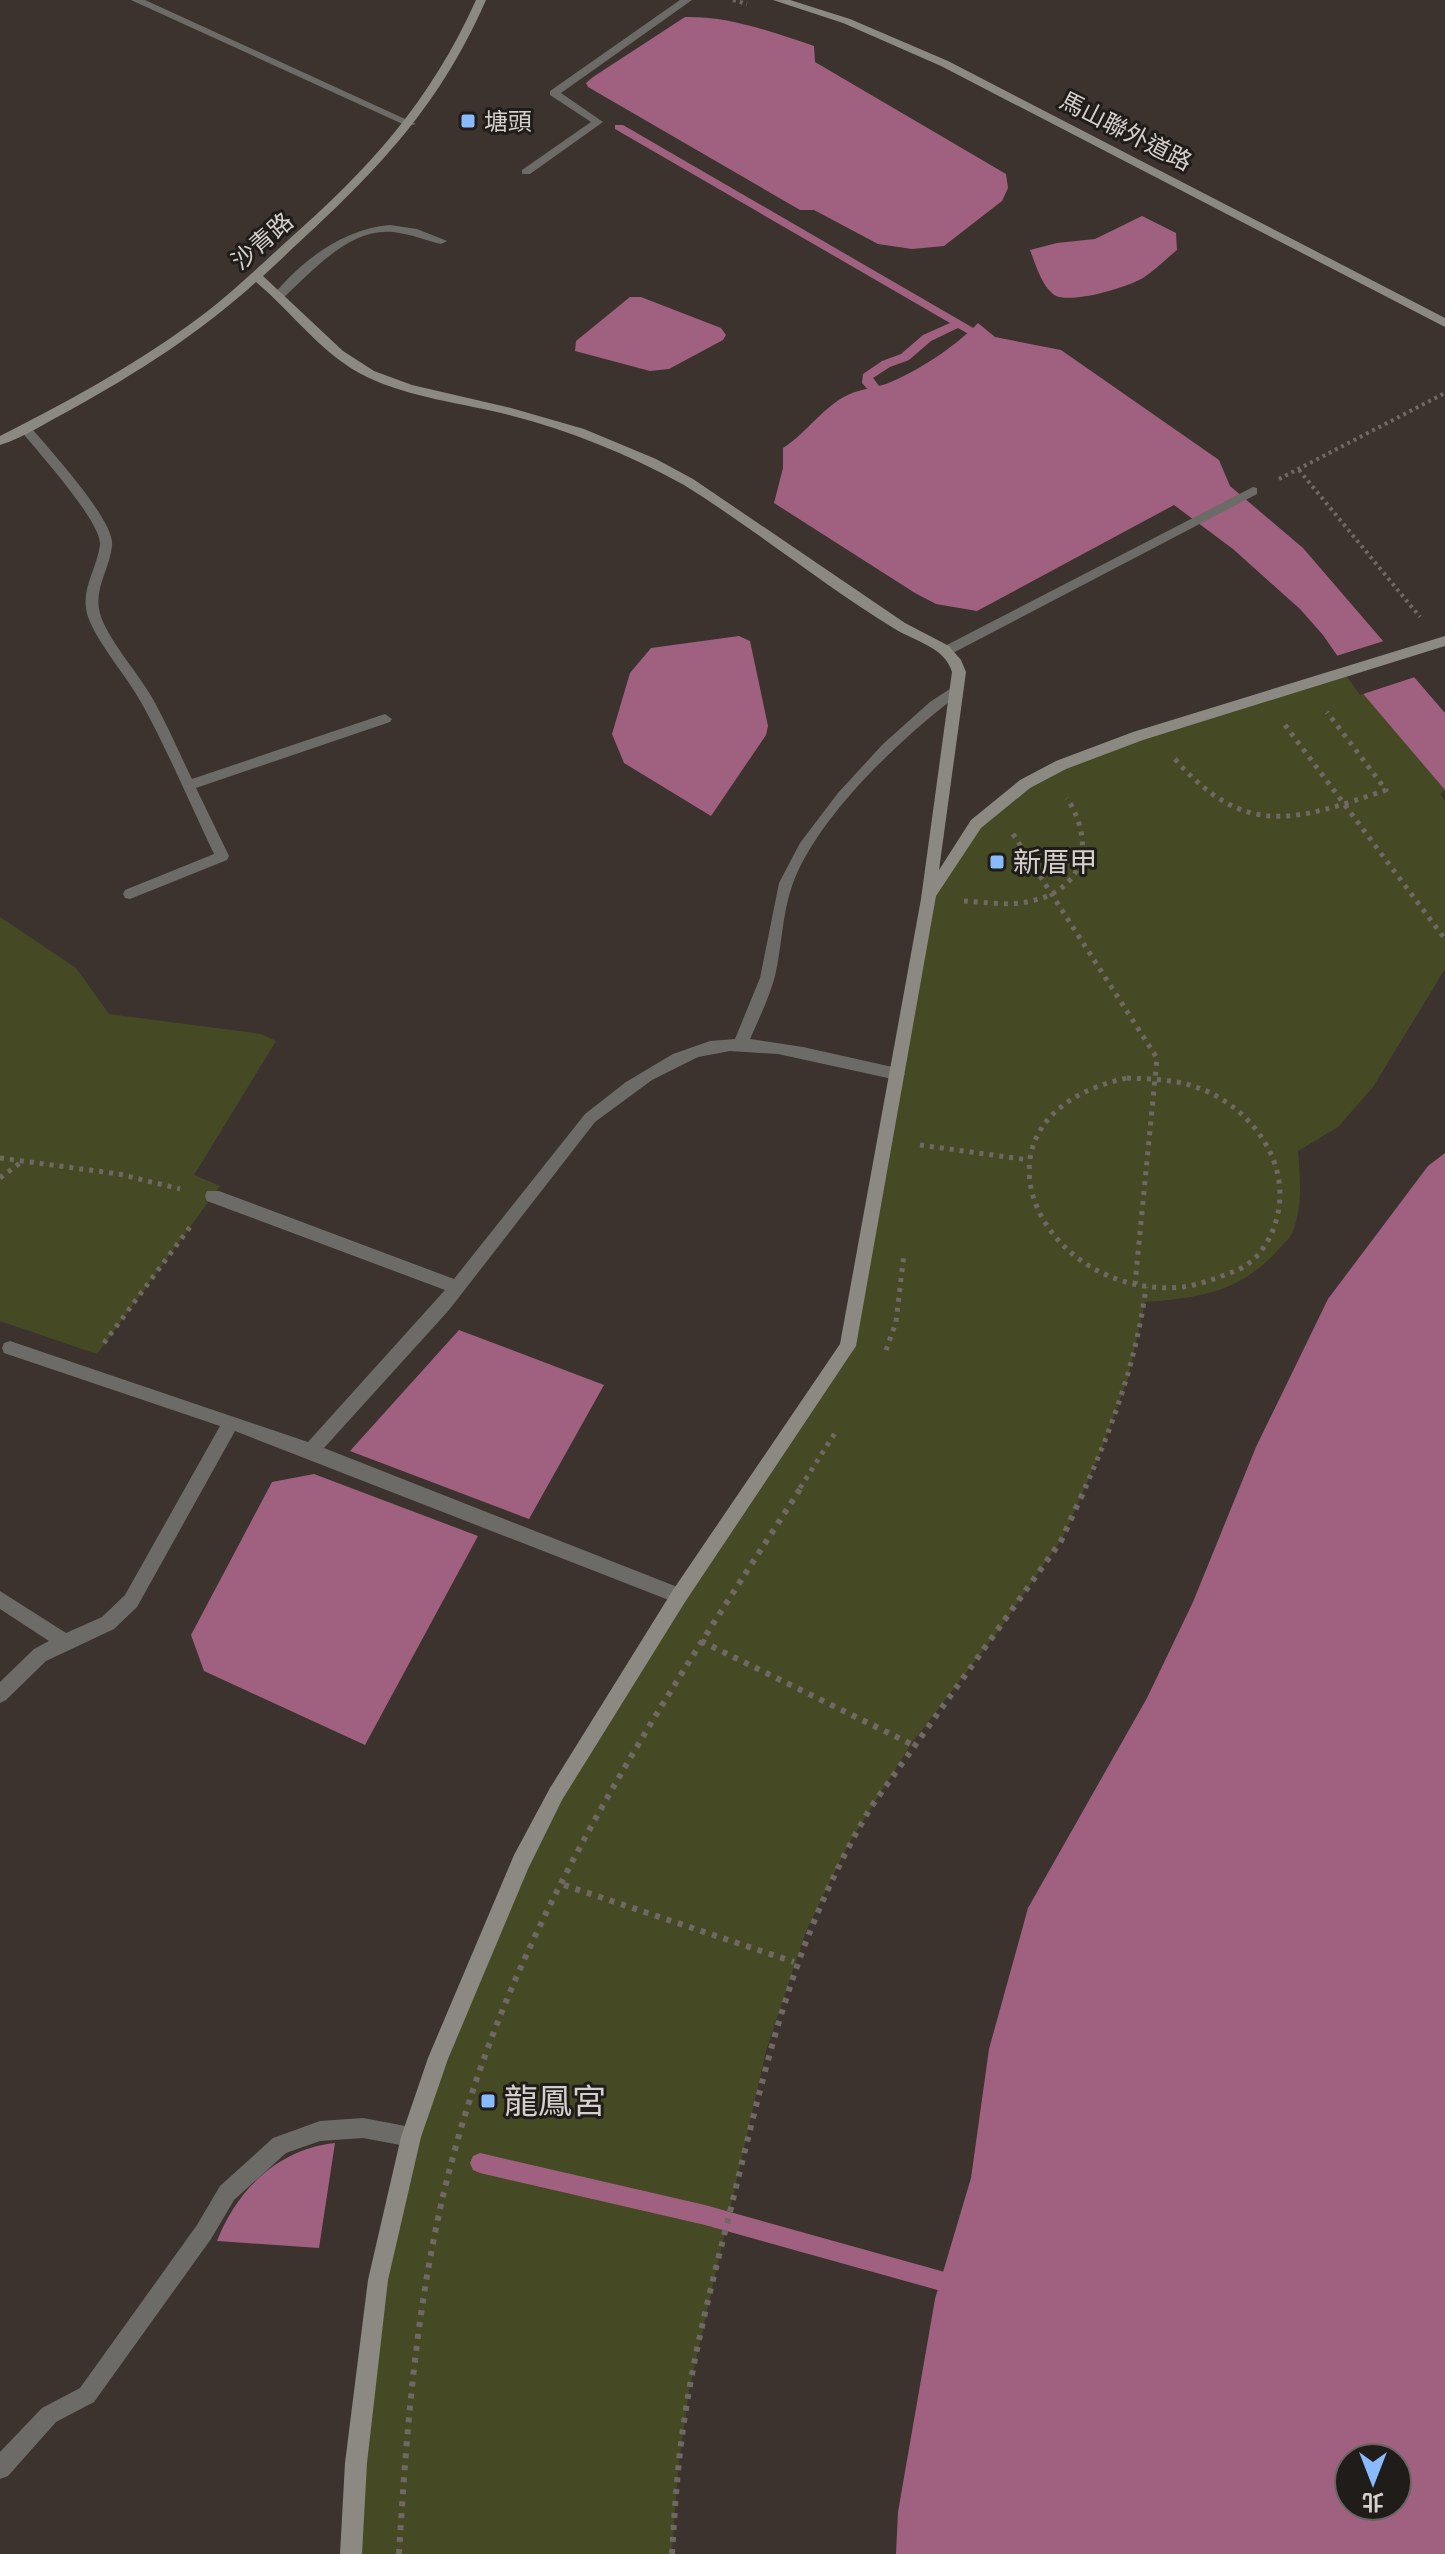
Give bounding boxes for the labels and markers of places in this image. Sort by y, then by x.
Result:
place label: 塘頭 [484,107,532,136]
marker: 塘頭 [459,112,477,130]
place label: 新厝甲 [1013,845,1097,879]
marker: 新厝甲 [988,853,1006,871]
place label: 龍鳳宮 [504,2080,606,2122]
marker: 龍鳳宮 [479,2092,497,2110]

